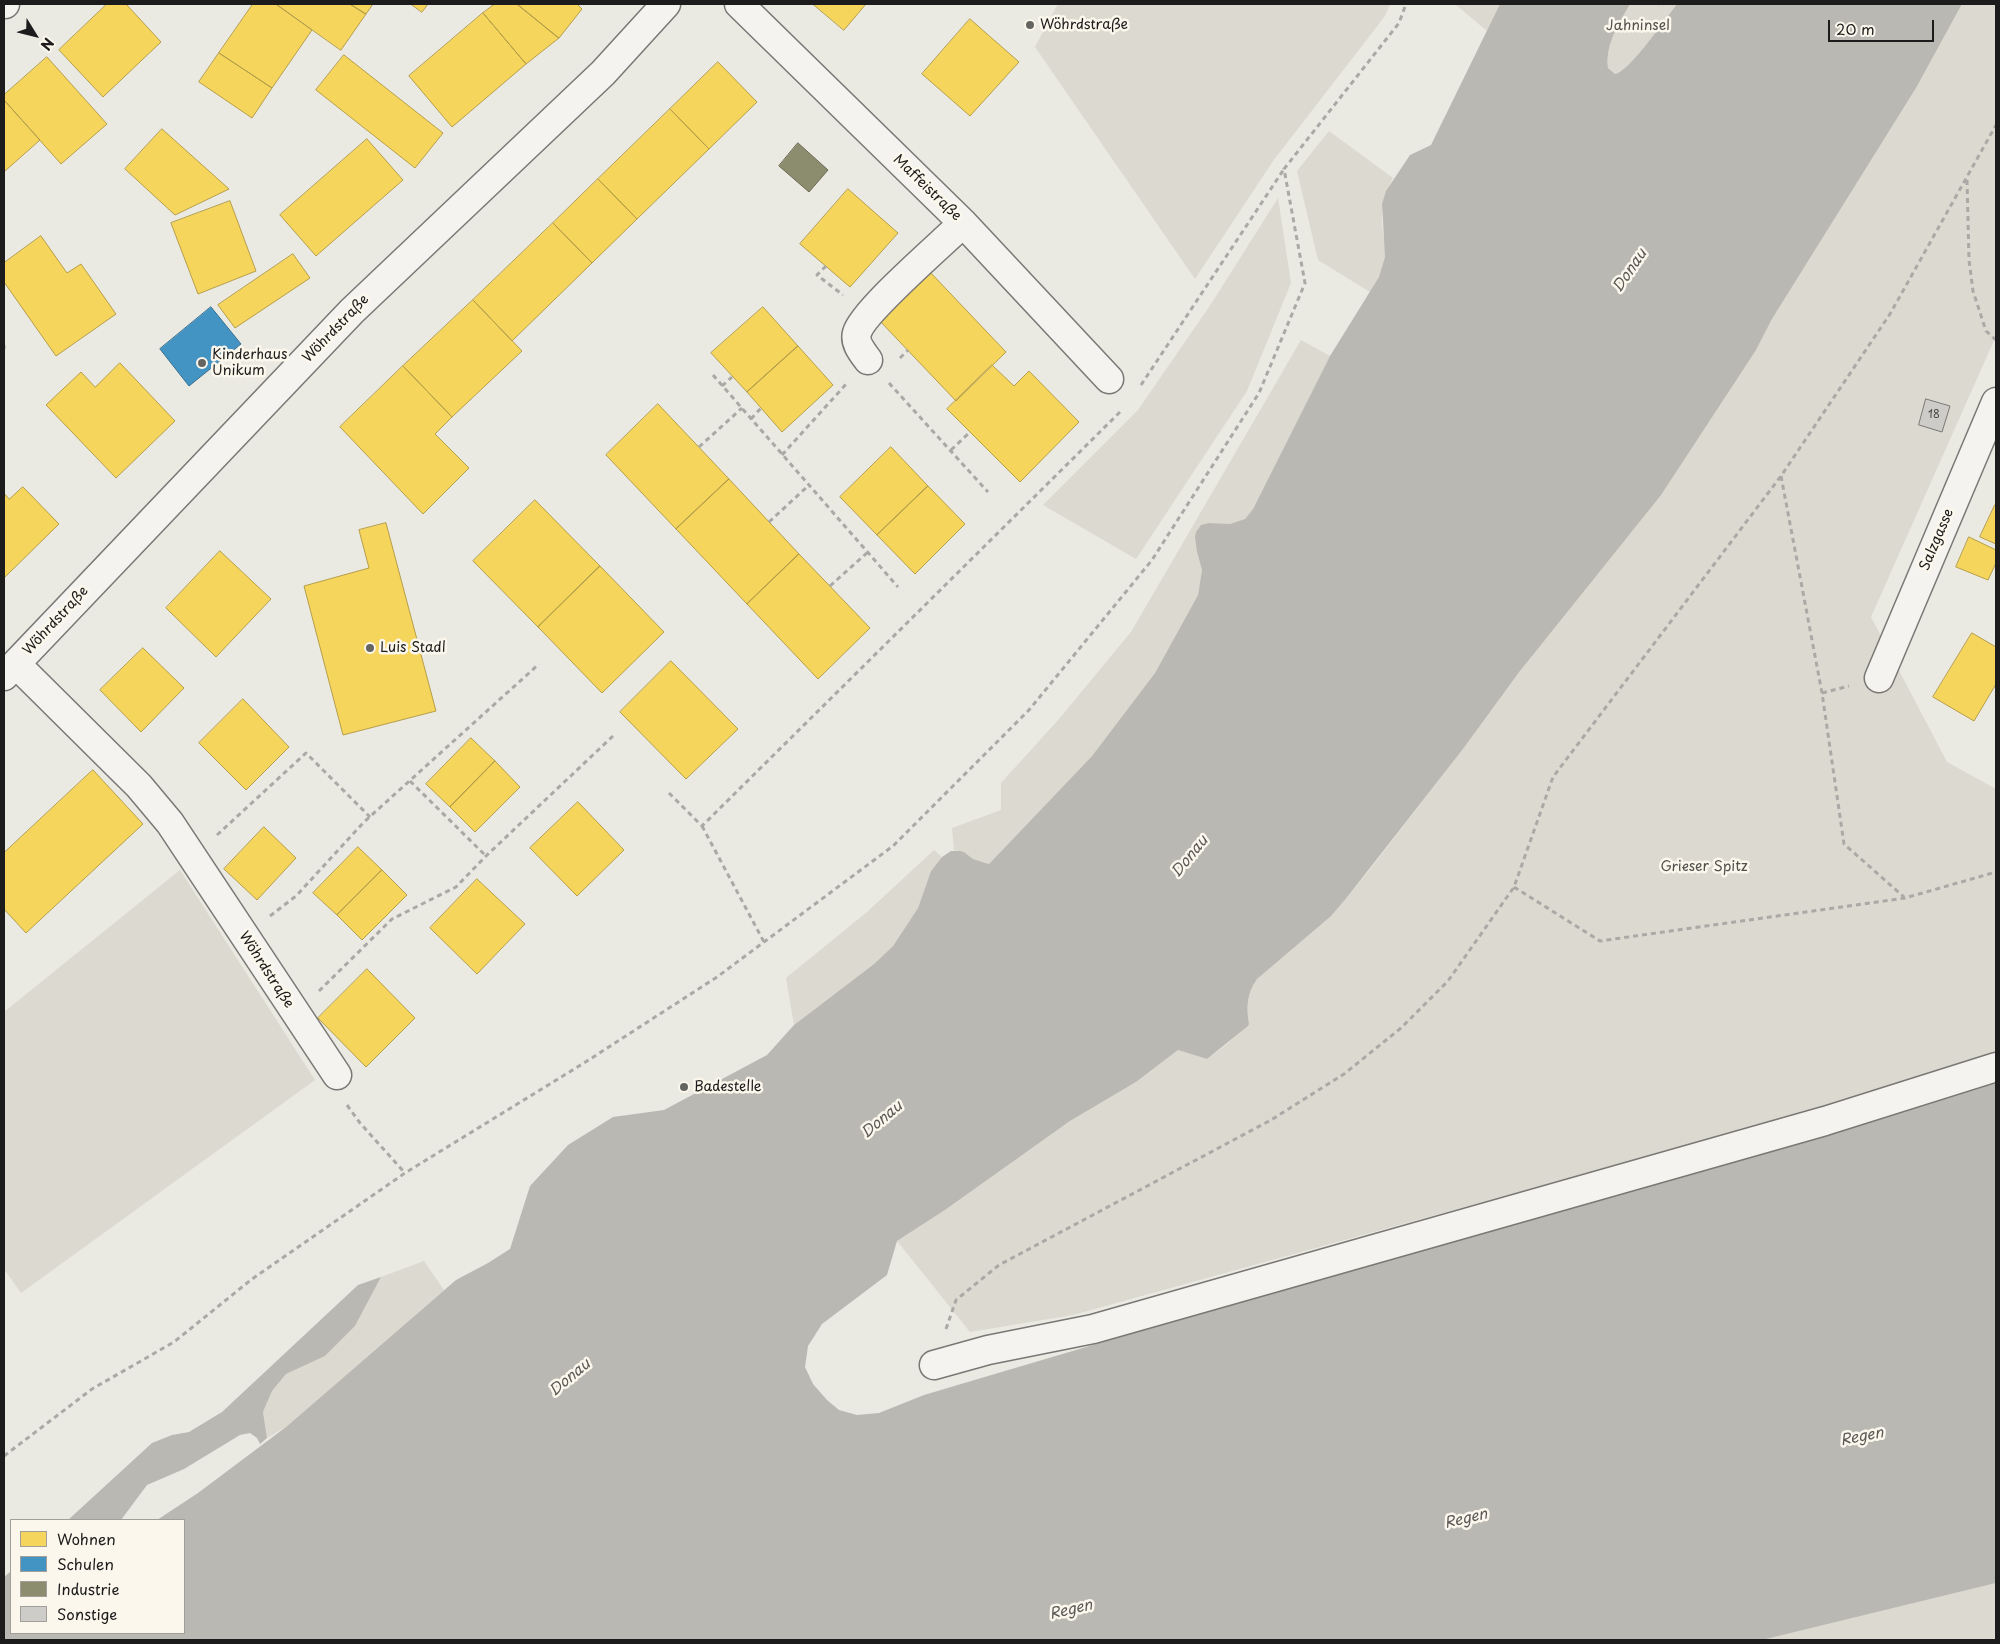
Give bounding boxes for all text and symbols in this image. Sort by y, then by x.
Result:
north arrow [10,10,60,60]
scale bar [1830,10,1936,42]
place label: Wöhrdstraße [1040,17,1128,33]
text: 20 m [1836,17,1875,40]
park label: Jahninsel [1606,18,1670,34]
marker: Wöhrdstraße [1024,19,1036,31]
text: N [36,33,59,55]
street label: Maffeistraße [889,151,965,225]
water label: Donau [1609,246,1651,296]
street label: Wöhrdstraße [299,292,373,366]
place label: Kinderhaus Unikum [212,347,287,380]
marker: Kinderhaus Unikum [196,357,208,369]
house number: 18 [1928,408,1940,422]
street label: Salzgasse [1916,506,1958,574]
street label: Wöhrdstraße [20,583,92,659]
place label: Luis Stadl [380,640,446,656]
marker: Luis Stadl [364,642,376,654]
water label: Donau [1168,833,1212,881]
park label: Grieser Spitz [1660,859,1748,875]
street label: Wöhrdstraße [235,929,297,1011]
place label: Badestelle [694,1079,761,1095]
marker: Badestelle [678,1081,690,1093]
water label: Donau [858,1098,906,1142]
water label: Donau [546,1356,594,1400]
water label: Regen [1839,1424,1885,1450]
water label: Regen [1443,1505,1489,1533]
legend [10,1519,185,1634]
text: Wohnen [57,1527,116,1550]
text: Schulen [57,1552,114,1575]
text: Industrie [57,1577,119,1600]
water label: Regen [1048,1596,1094,1624]
text: Sonstige [57,1602,117,1625]

